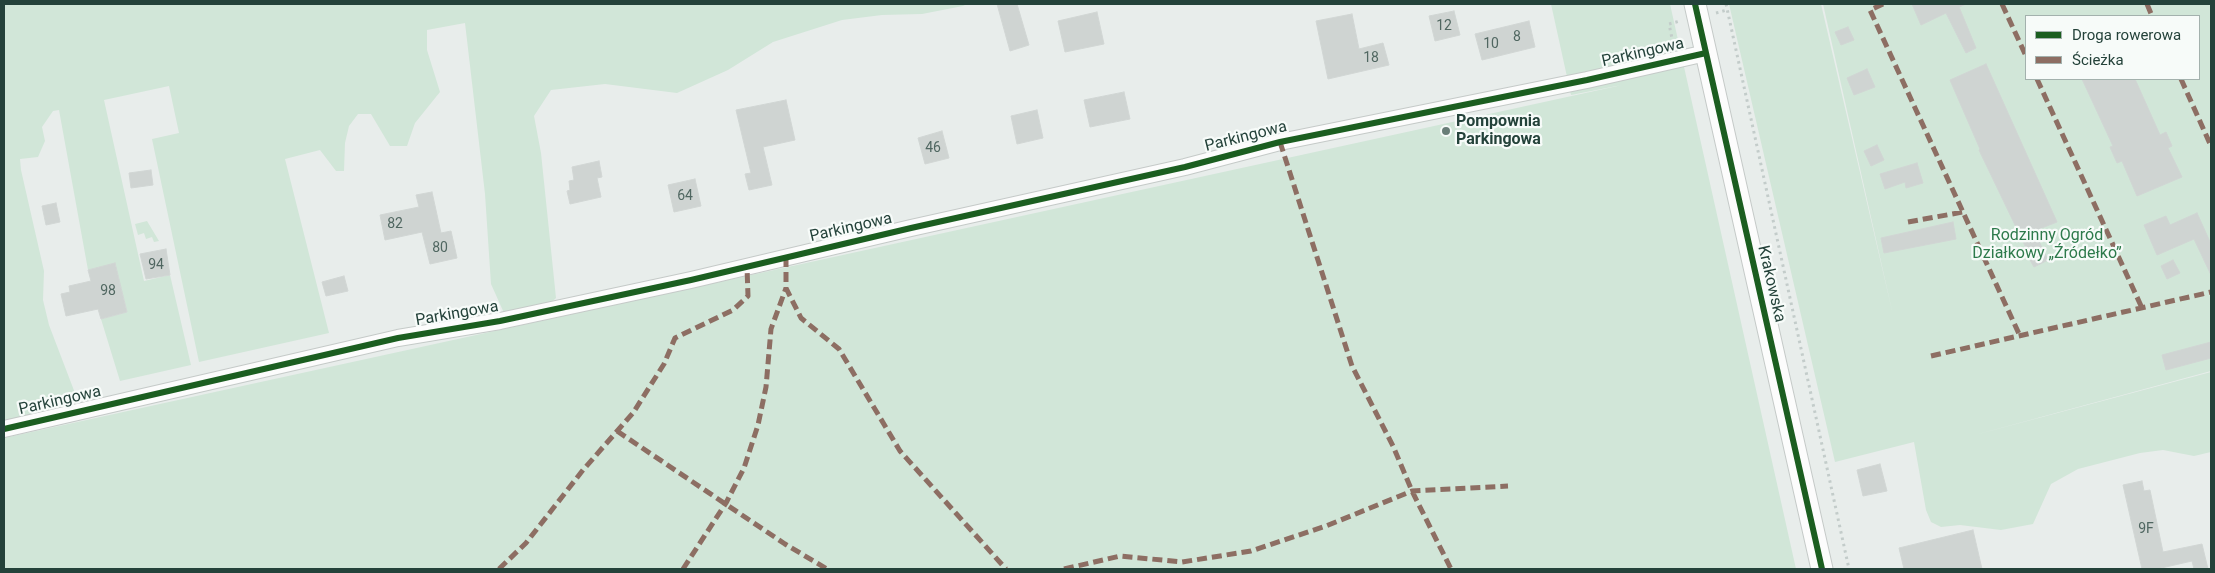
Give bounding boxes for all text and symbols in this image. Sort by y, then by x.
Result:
legend [2025,15,2200,80]
house number: 12 [1436,18,1452,34]
text: Droga rowerowa [2072,26,2181,44]
house number: 8 [1513,29,1521,45]
street label: Parkingowa [1600,34,1686,72]
house number: 10 [1483,36,1499,52]
house number: 18 [1363,50,1379,66]
text: Ścieżka [2072,51,2124,69]
place label: Pompownia Parkingowa [1456,112,1541,150]
street label: Parkingowa [1203,118,1289,156]
marker: Pompownia Parkingowa [1440,125,1452,137]
house number: 46 [925,140,941,156]
house number: 64 [677,188,693,204]
street label: Parkingowa [808,209,894,247]
house number: 82 [387,216,403,232]
park label: Rodzinny Ogród Działkowy „Źródełko” [1972,226,2122,264]
house number: 80 [432,240,448,256]
street label: Krakowska [1753,244,1789,324]
house number: 94 [148,257,164,273]
house number: 98 [100,283,116,299]
street label: Parkingowa [414,297,500,331]
street label: Parkingowa [17,382,103,420]
house number: 9F [2138,521,2154,537]

